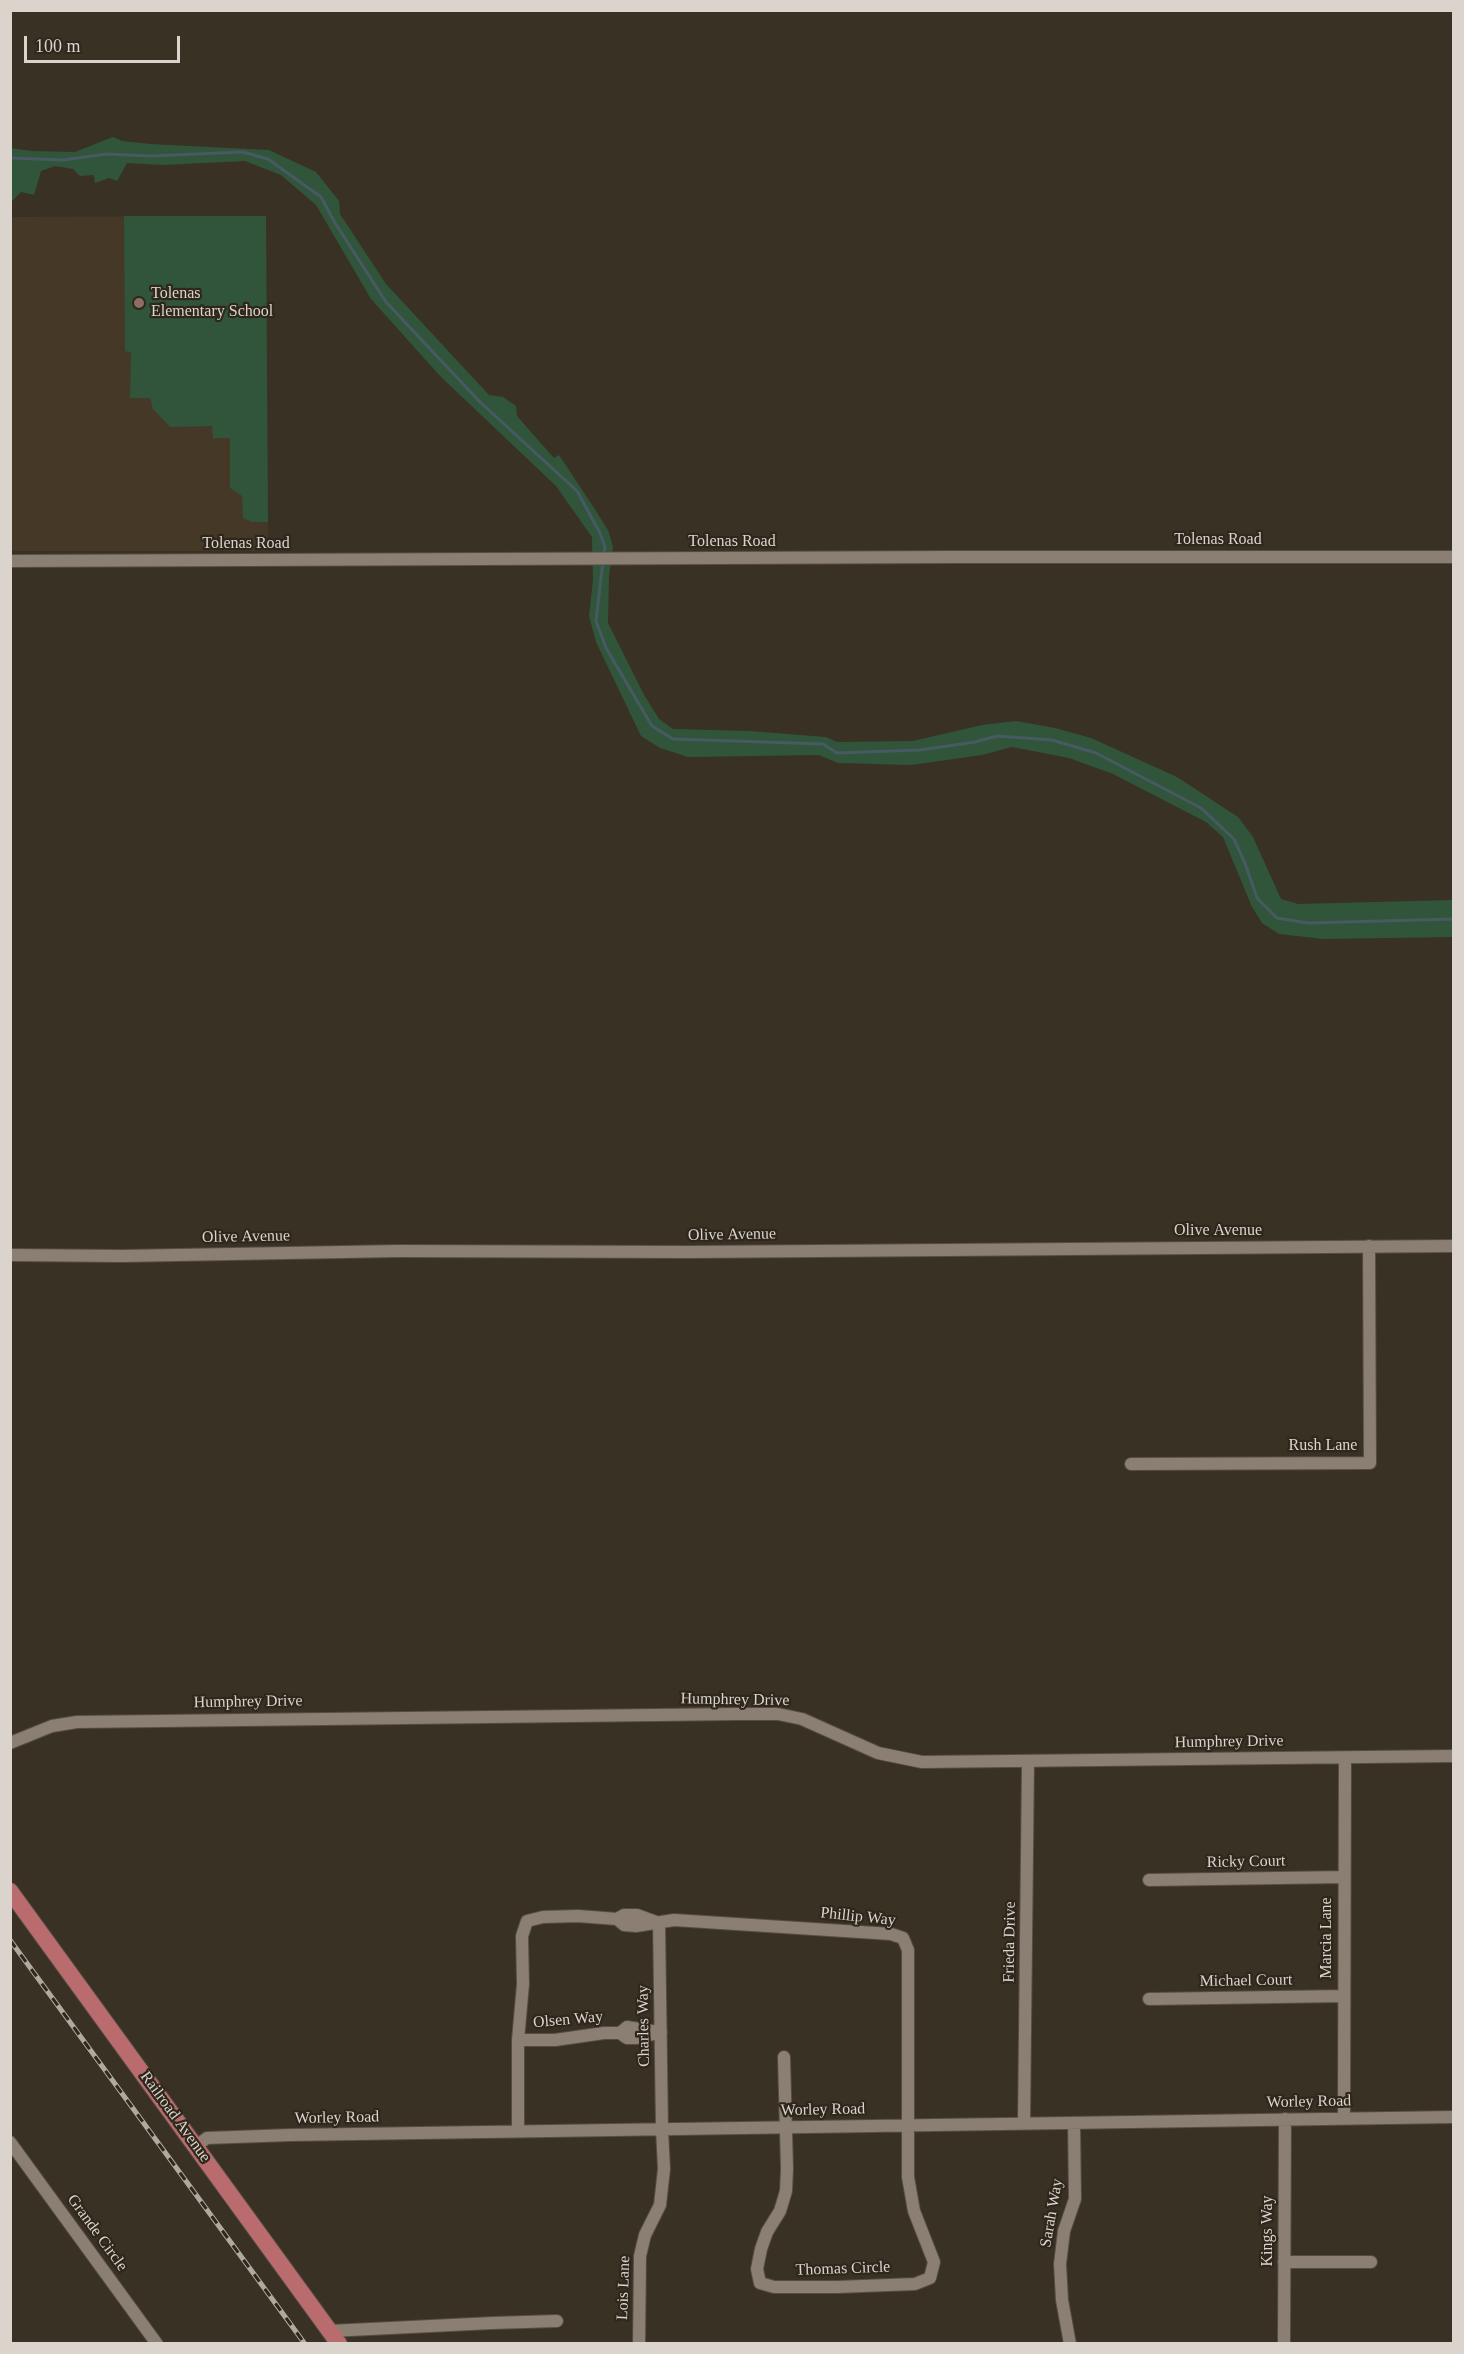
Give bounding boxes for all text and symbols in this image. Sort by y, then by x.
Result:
scale bar [27,24,183,62]
text: 100 m [35,36,81,56]
place label: Tolenas Elementary School [151,284,273,322]
marker: Tolenas Elementary School [132,296,146,310]
street label: Tolenas Road [1174,530,1262,550]
street label: Tolenas Road [688,532,776,552]
street label: Tolenas Road [202,534,290,554]
street label: Olive Avenue [1174,1221,1262,1241]
street label: Olive Avenue [688,1225,776,1245]
street label: Olive Avenue [202,1227,290,1247]
street label: Rush Lane [1289,1436,1357,1456]
street label: Humphrey Drive [680,1689,790,1711]
street label: Humphrey Drive [193,1691,303,1713]
street label: Humphrey Drive [1174,1731,1284,1753]
street label: Ricky Court [1207,1852,1285,1872]
street label: Marcia Lane [1317,1897,1337,1979]
street label: Frieda Drive [1000,1901,1020,1983]
street label: Phillip Way [819,1904,897,1930]
street label: Michael Court [1199,1971,1293,1991]
street label: Charles Way [634,1985,654,2067]
street label: Olsen Way [532,2007,604,2033]
street label: Railroad Avenue [136,2068,214,2166]
street label: Worley Road [1267,2092,1351,2112]
street label: Worley Road [781,2100,865,2120]
street label: Worley Road [295,2108,379,2128]
street label: Sarah Way [1037,2177,1067,2249]
street label: Grande Circle [63,2191,131,2275]
street label: Kings Way [1258,2195,1278,2267]
street label: Lois Lane [613,2255,635,2321]
street label: Thomas Circle [795,2258,891,2280]

